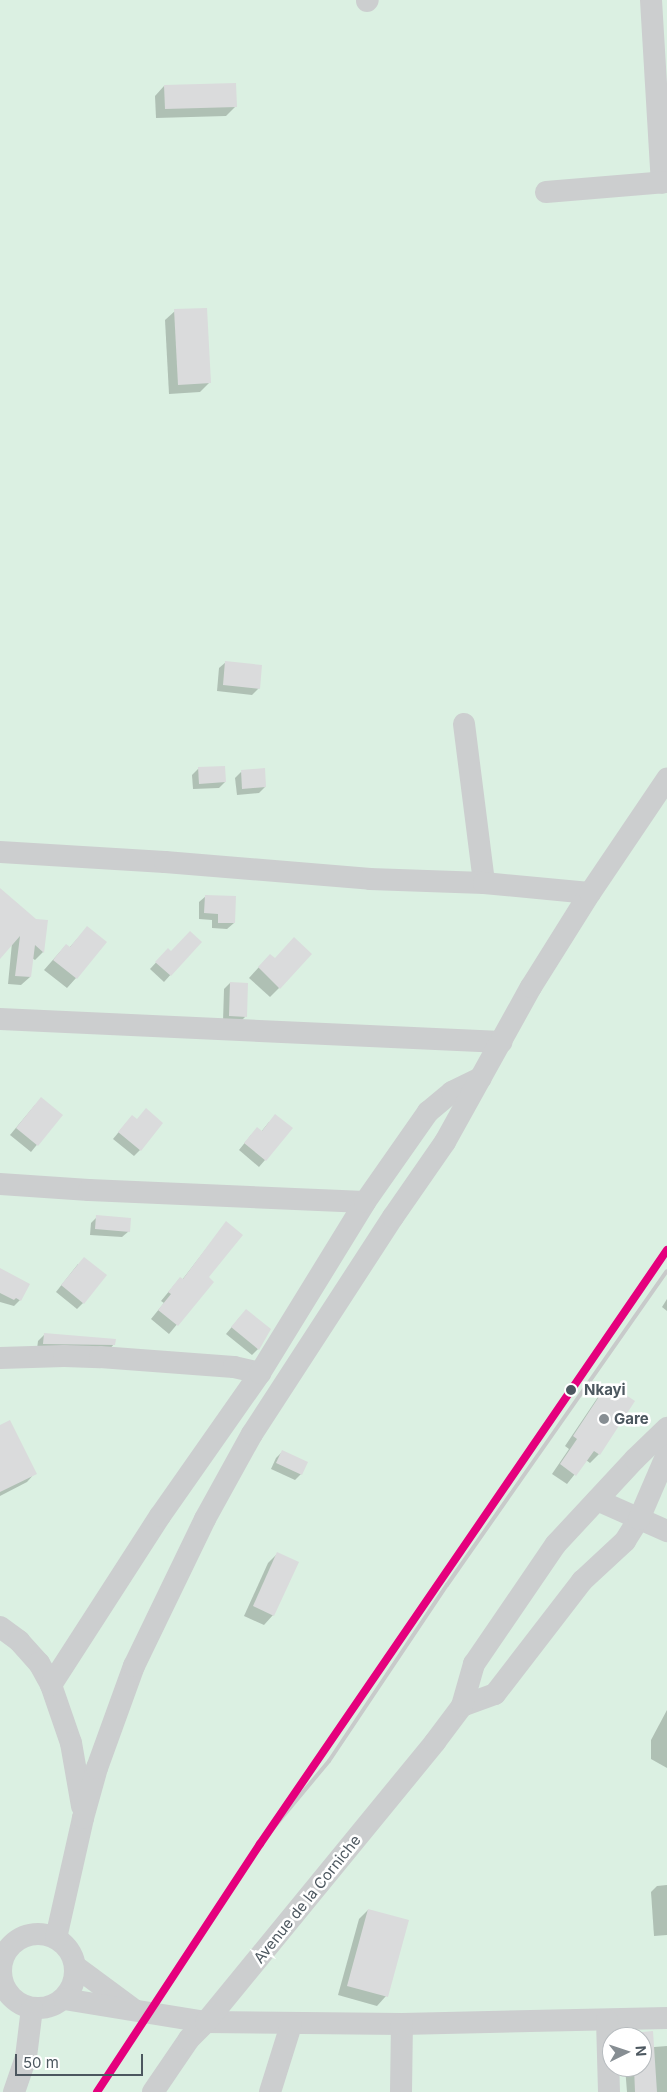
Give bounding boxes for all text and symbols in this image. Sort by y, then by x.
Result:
marker: Nkayi [562,1381,580,1399]
place label: Nkayi [584,1381,626,1399]
place label: Gare [614,1410,649,1428]
marker: Gare [598,1413,610,1425]
street label: Avenue de la Corniche [250,1831,364,1967]
north arrow [602,2027,652,2077]
scale bar [18,2044,145,2076]
text: N [633,2045,650,2057]
text: 50 m [23,2053,59,2072]

